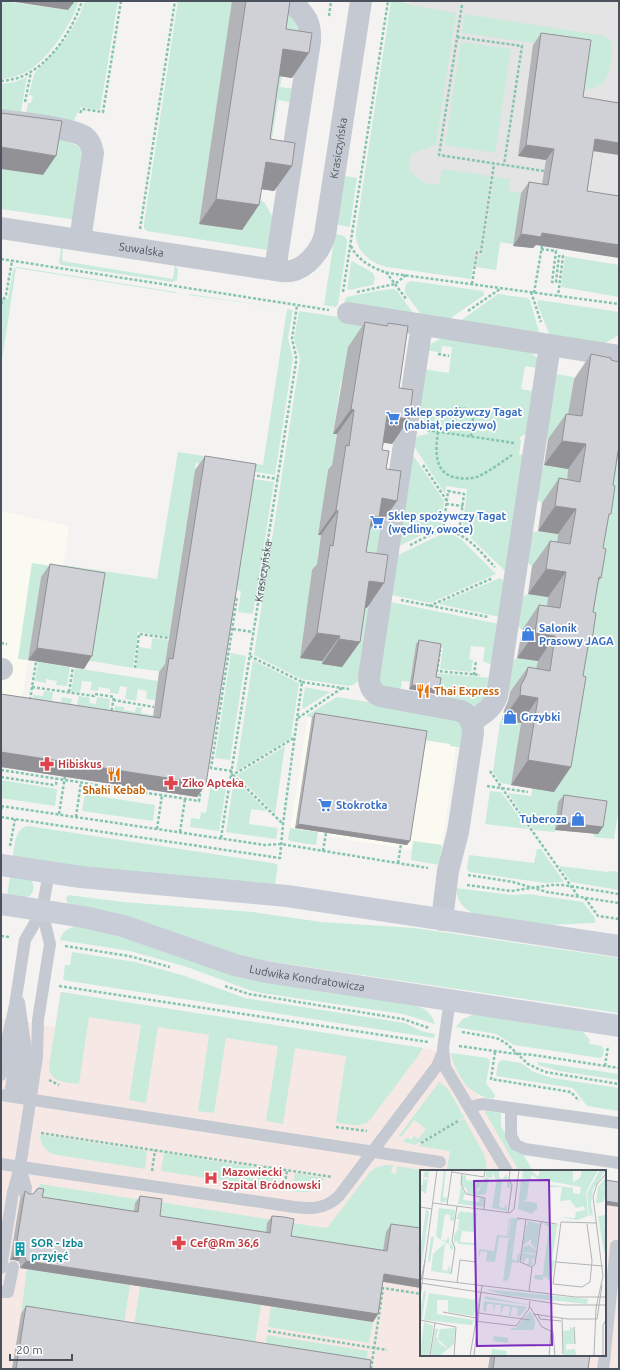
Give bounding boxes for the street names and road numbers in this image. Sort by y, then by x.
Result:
street label: Krasiczyńska [328,117,349,180]
street label: Suwalska [118,240,165,259]
street label: Krasiczyńska [252,540,274,603]
street label: Ludwika Kondratowicza [248,962,366,993]

